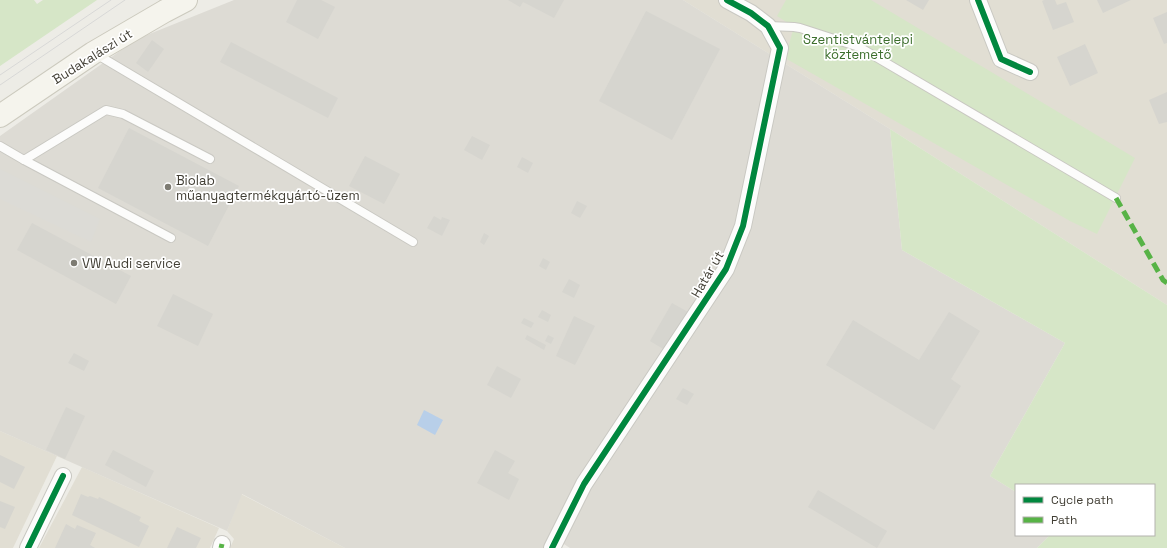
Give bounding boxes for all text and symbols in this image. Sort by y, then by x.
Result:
street label: Budakalászi út [49,25,136,88]
park label: Szentistvántelepi köztemető [803,31,913,63]
place label: Biolab műanyagtermékgyártó-üzem [176,172,360,204]
marker: Biolab műanyagtermékgyártó-üzem [163,182,173,192]
street label: Határ út [687,248,728,301]
place label: VW Audi service [82,255,181,272]
marker: VW Audi service [69,258,79,268]
legend [1015,484,1155,536]
text: Cycle path [1051,492,1113,508]
text: Path [1051,512,1077,528]

